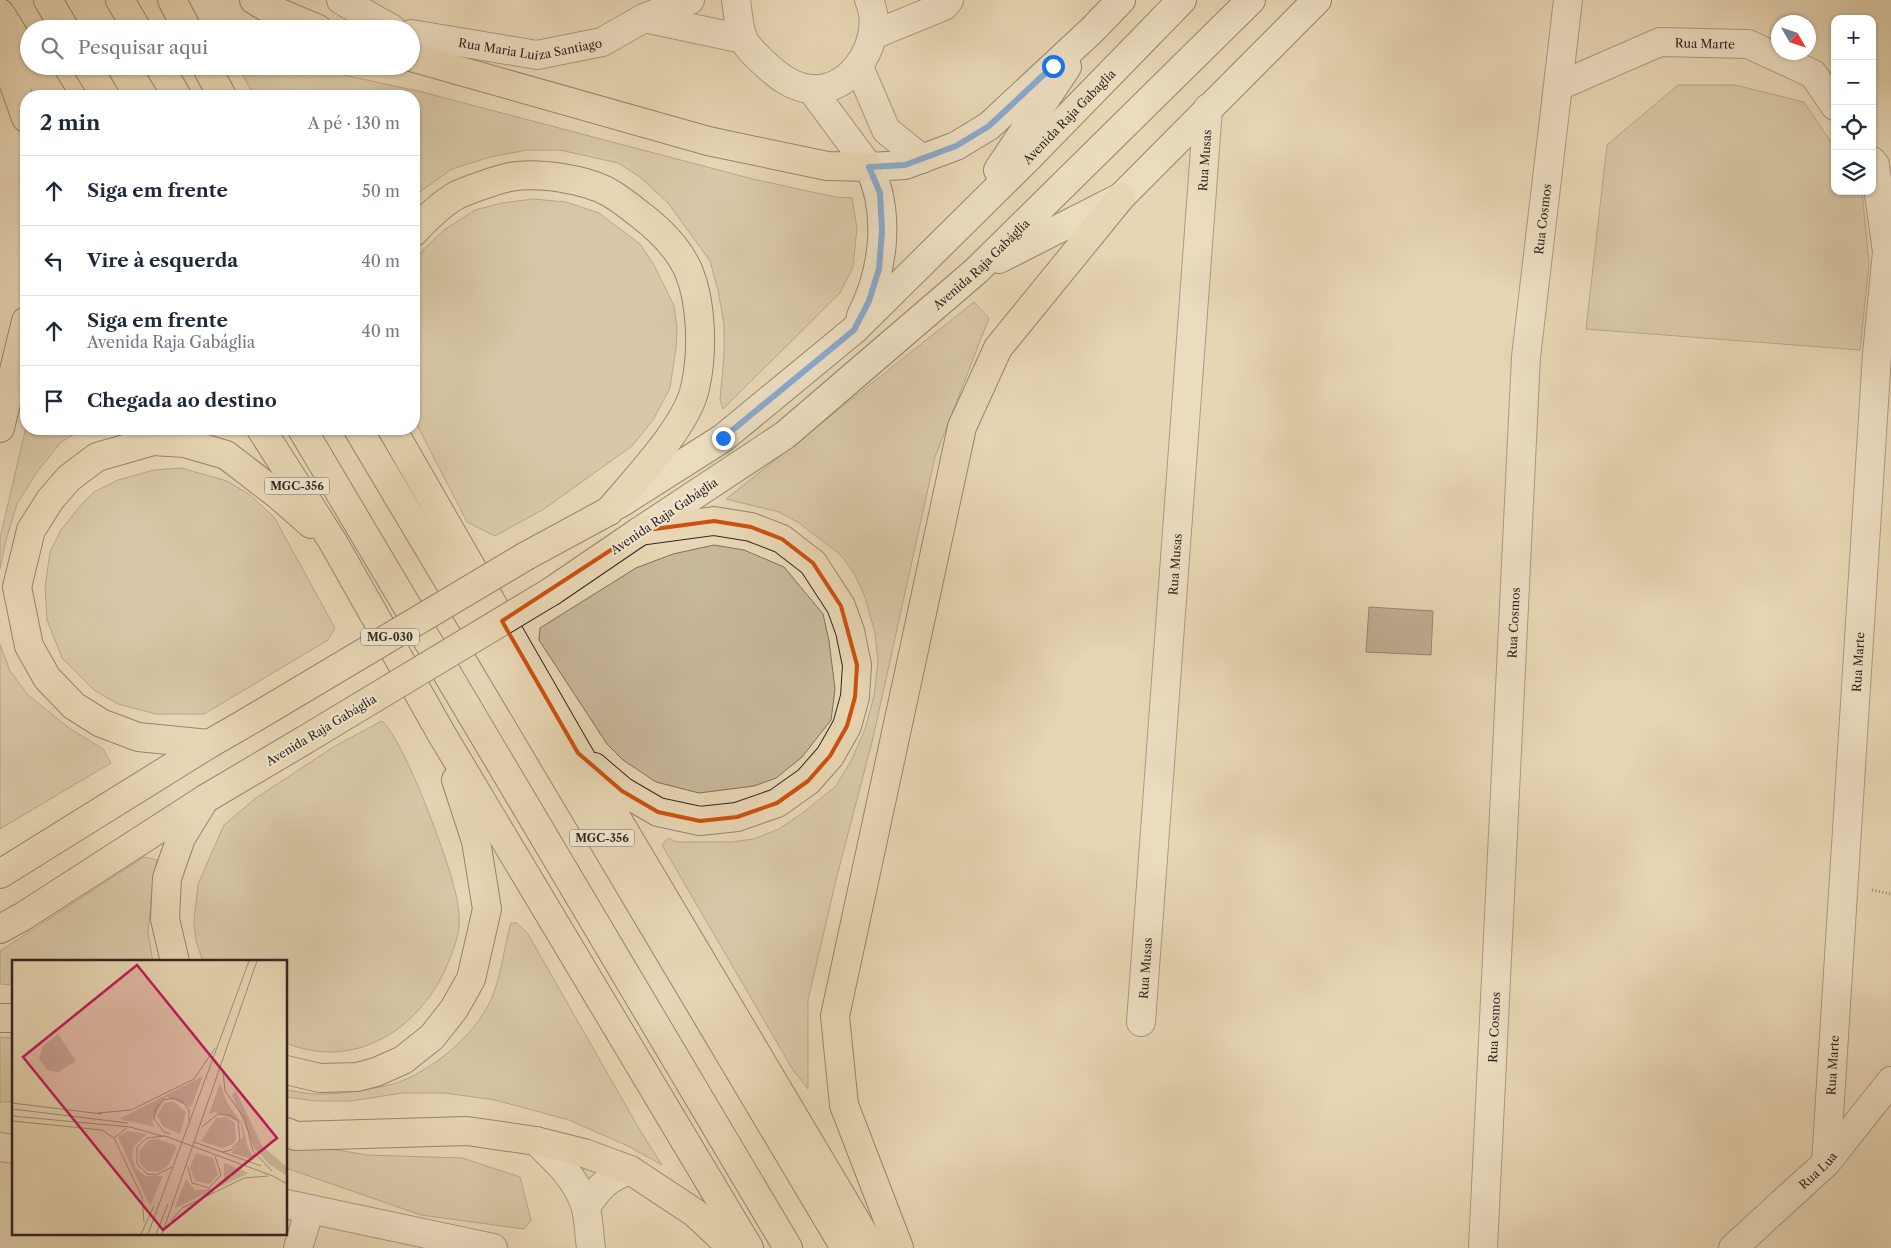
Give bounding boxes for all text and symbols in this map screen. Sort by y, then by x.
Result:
north arrow [1771,15,1816,60]
map controls [1831,15,1876,195]
button: + [1831,15,1876,60]
search box [20,20,420,75]
icon: search [38,34,66,62]
street label: Rua Maria Luiza Santiago [457,35,603,63]
street label: Rua Marte [1675,35,1735,51]
text: Pesquisar aqui [78,36,208,59]
route start [1042,55,1065,78]
button: − [1831,60,1876,105]
street label: Avenida Raja Gabaglia [1019,65,1119,167]
button: locate [1831,105,1876,150]
text: 2 min [40,110,100,135]
text: A pé · 130 m [308,113,400,133]
street label: Rua Musas [1194,129,1214,192]
button: layers [1831,150,1876,195]
icon: ahead [40,177,68,205]
text: Siga em frente [87,179,228,202]
text: 50 m [362,181,400,201]
street label: Rua Cosmos [1531,183,1554,255]
street label: Avenida Raja Gabáglia [929,215,1033,313]
icon: left [40,247,68,275]
text: Vire à esquerda [87,249,238,272]
text: 40 m [361,251,400,271]
text: Siga em frente [87,309,228,332]
icon: ahead [40,317,68,345]
text: 40 m [361,321,400,341]
text: Avenida Raja Gabáglia [87,332,255,352]
icon: arrive [40,387,68,415]
text: Chegada ao destino [87,389,277,412]
route end [712,427,735,450]
street label: Avenida Raja Gabáglia [607,474,721,558]
road number: MGC-356 [264,478,330,494]
street label: Rua Musas [1165,533,1184,596]
street label: Rua Cosmos [1504,587,1522,659]
road number: MG-030 [361,628,419,646]
street label: Rua Marte [1848,631,1867,692]
street label: Avenida Raja Gabáglia [262,691,380,769]
road number: MGC-356 [570,830,634,846]
street label: Rua Musas [1135,937,1155,999]
inset map [12,960,288,1236]
street label: Rua Cosmos [1484,991,1503,1063]
street label: Rua Marte [1823,1035,1842,1096]
street label: Rua Lua [1795,1148,1840,1192]

